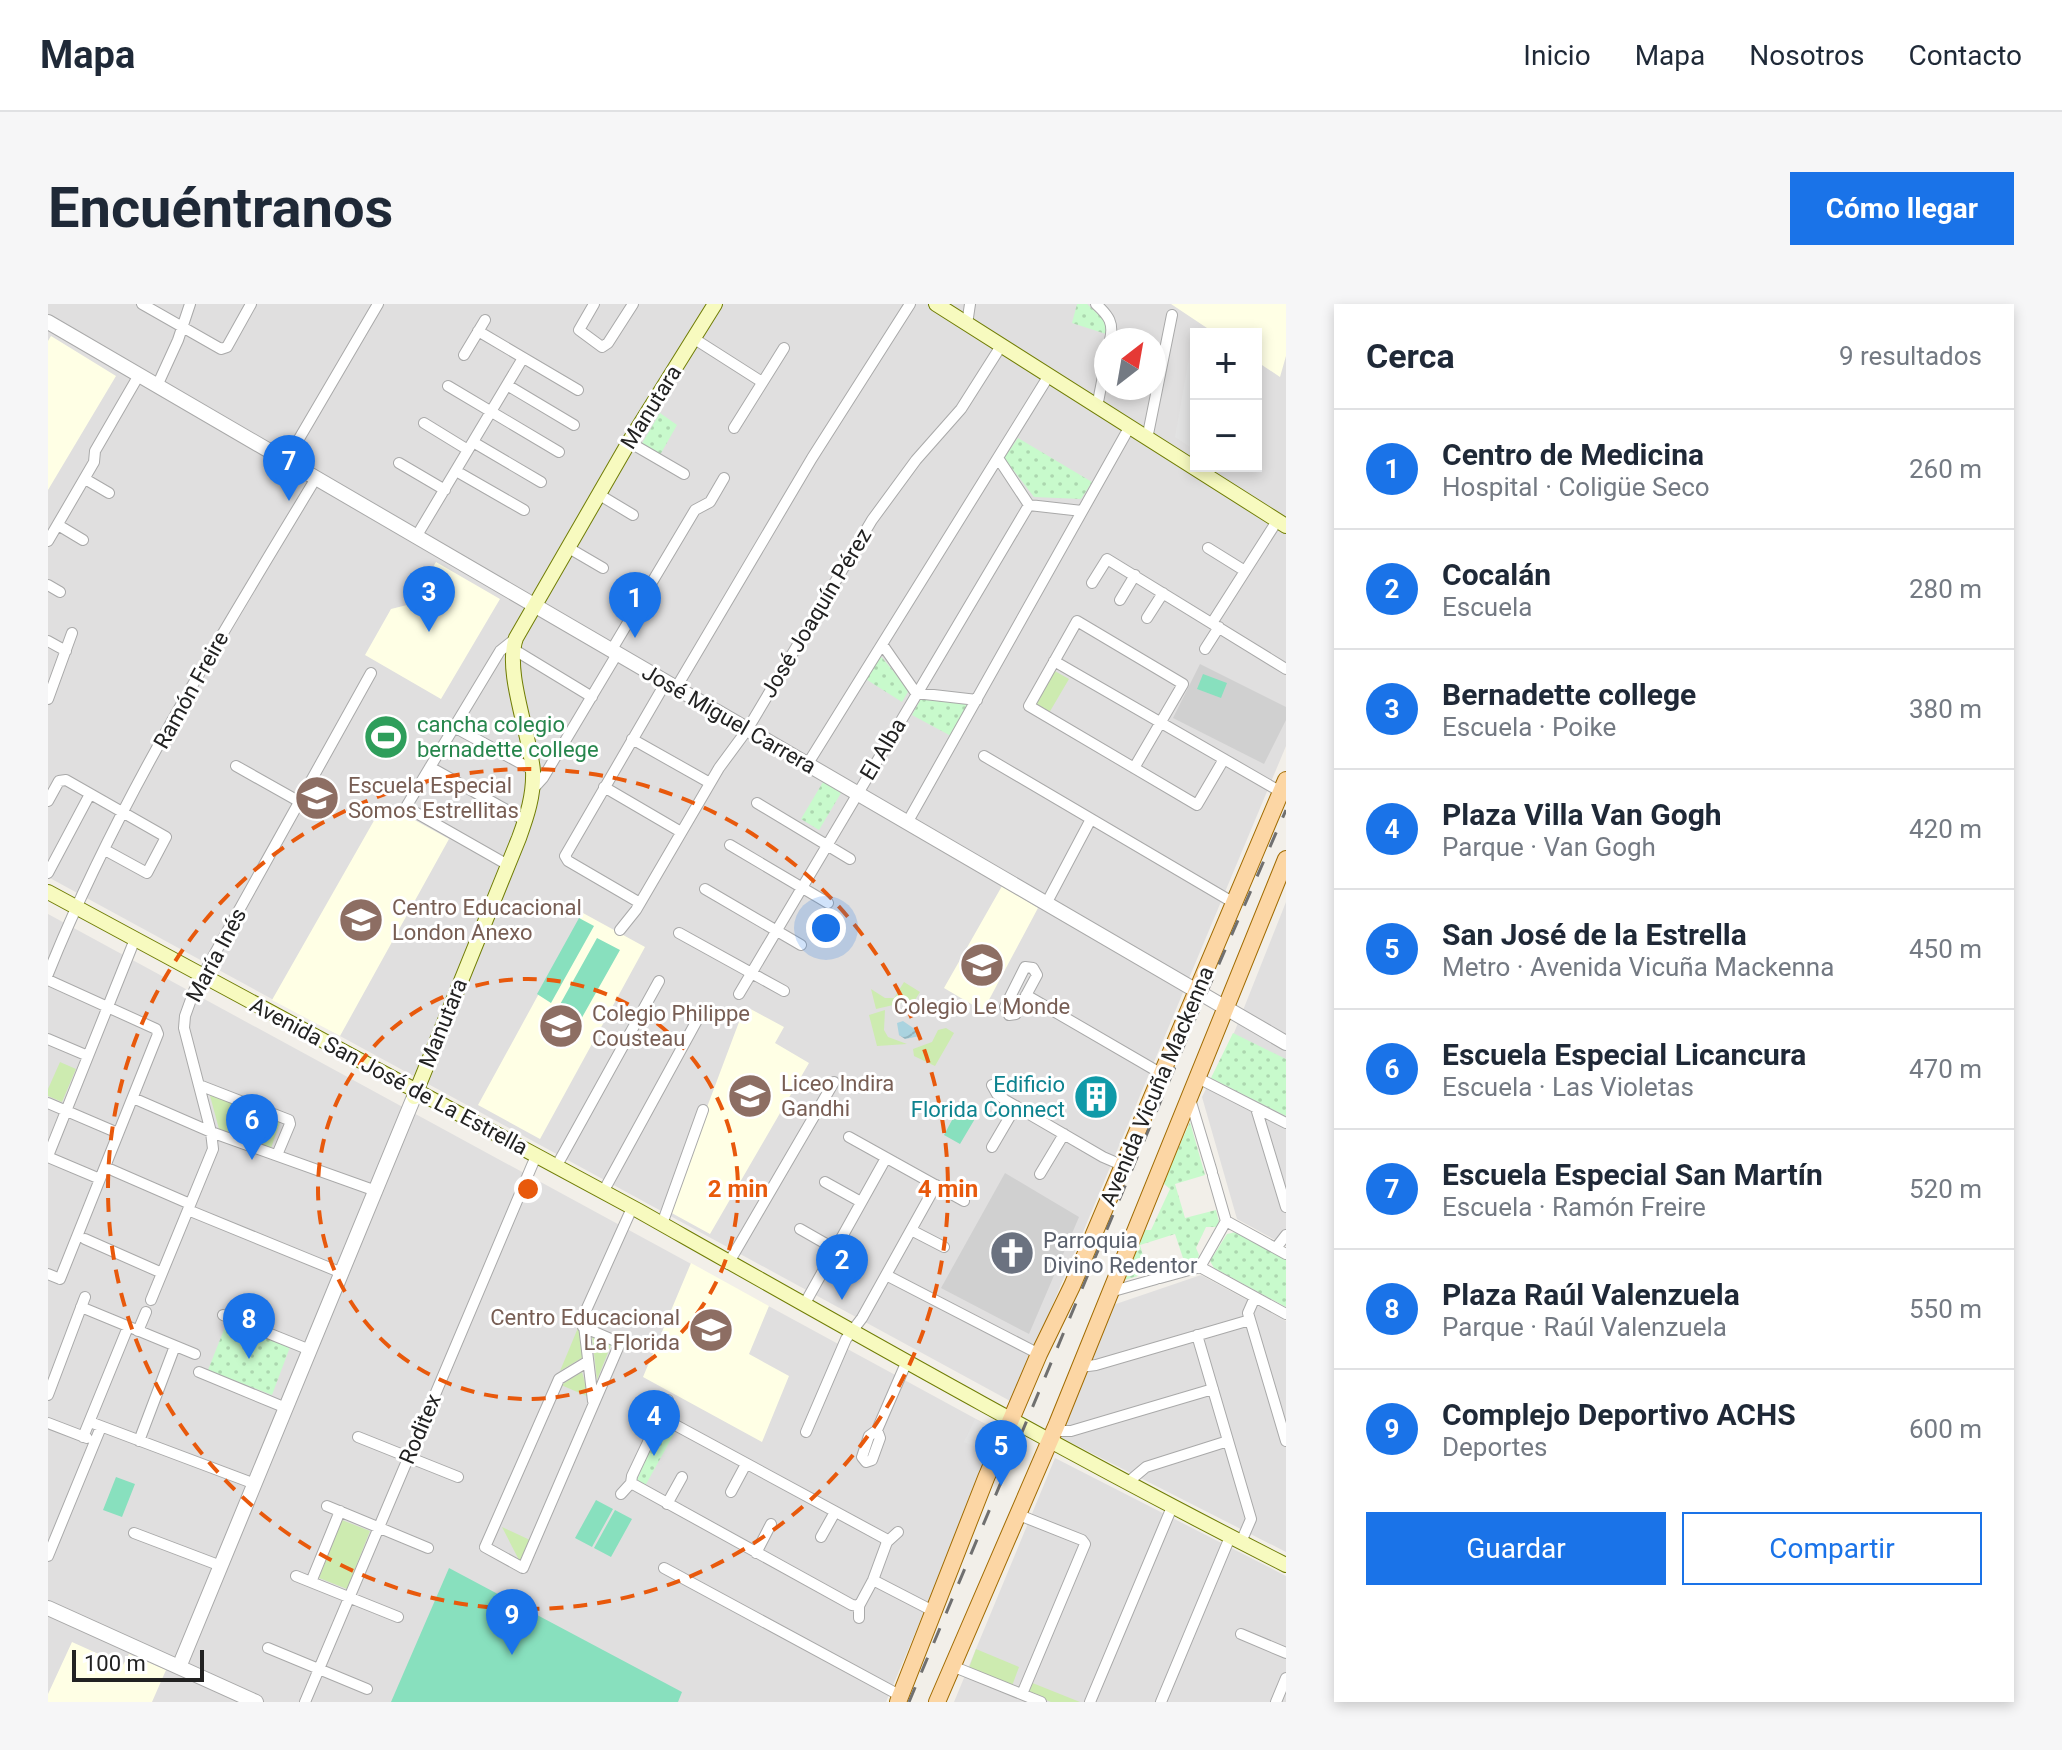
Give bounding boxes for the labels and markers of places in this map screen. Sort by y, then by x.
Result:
pin: 7 [263,435,315,501]
pin: 3 [403,566,455,632]
pin: 1 [609,572,661,638]
place label: cancha colegio bernadette college [417,712,599,762]
sports icon: cancha colegio bernadette college [362,713,410,761]
place label: Escuela Especial Somos Estrellitas [348,773,519,823]
school or university icon: Escuela Especial Somos Estrellitas [293,774,341,822]
place label: Centro Educacional London Anexo [392,895,582,945]
school or university icon: Centro Educacional London Anexo [337,896,385,944]
school or university icon: Colegio Le Monde [958,941,1006,989]
place label: Colegio Le Monde [894,994,1070,1019]
place label: Colegio Philippe Cousteau [592,1001,750,1051]
school or university icon: Colegio Philippe Cousteau [537,1002,585,1050]
place label: Liceo Indira Gandhi [781,1071,894,1121]
school or university icon: Liceo Indira Gandhi [726,1072,774,1120]
place label: Edificio Florida Connect [911,1072,1065,1122]
building icon: Edificio Florida Connect [1072,1073,1120,1121]
pin: 6 [226,1094,278,1160]
centre of rings [514,1175,542,1203]
place label: Parroquia Divino Redentor [1043,1228,1198,1278]
church icon: Parroquia Divino Redentor [988,1229,1036,1277]
pin: 2 [816,1234,868,1300]
pin: 8 [223,1293,275,1359]
place label: Centro Educacional La Florida [490,1305,680,1355]
school or university icon: Centro Educacional La Florida [687,1306,735,1354]
pin: 4 [628,1390,680,1456]
pin: 5 [975,1420,1027,1486]
pin: 9 [486,1589,538,1655]

